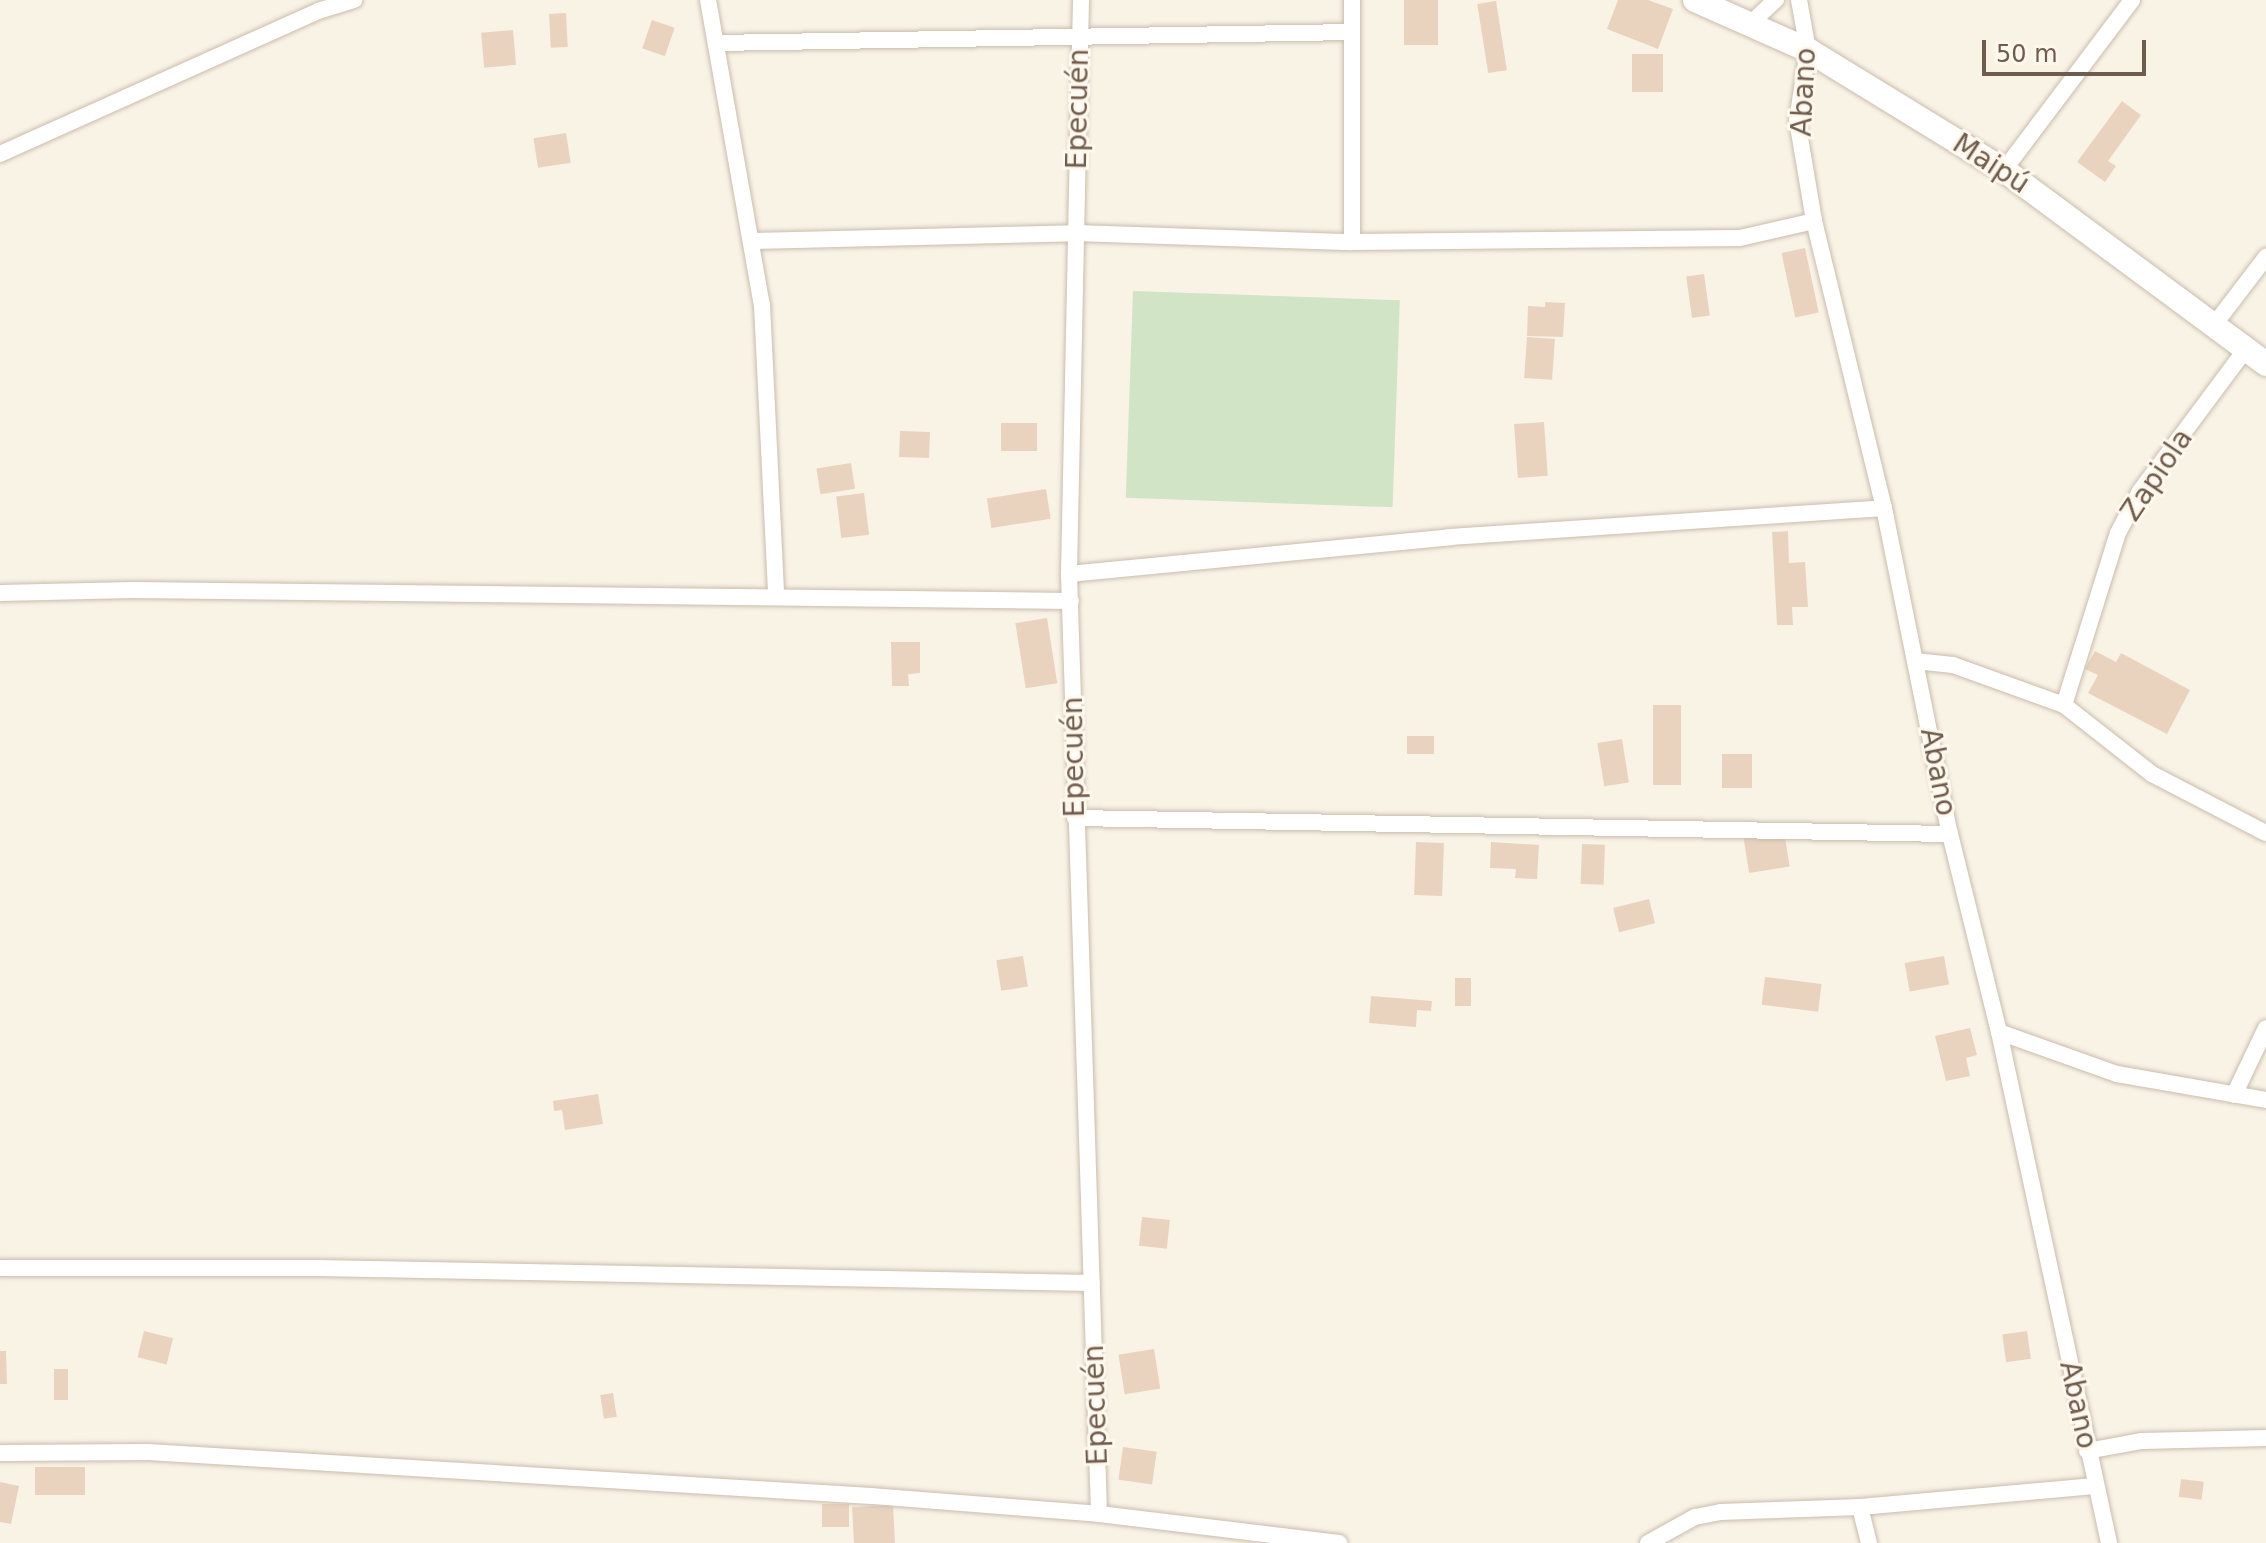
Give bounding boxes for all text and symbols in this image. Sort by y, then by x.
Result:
scale bar [1986,24,2150,74]
text: 50 m [1996,40,2058,68]
street label: Abano [1785,47,1823,137]
street label: Epecuén [1060,48,1096,170]
street label: Maipú [1946,127,2036,201]
street label: Zapiola [2114,423,2200,527]
street label: Epecuén [1056,696,1092,818]
street label: Abano [1913,725,1963,819]
street label: Epecuén [1077,1344,1115,1466]
street label: Abano [2052,1358,2104,1452]

